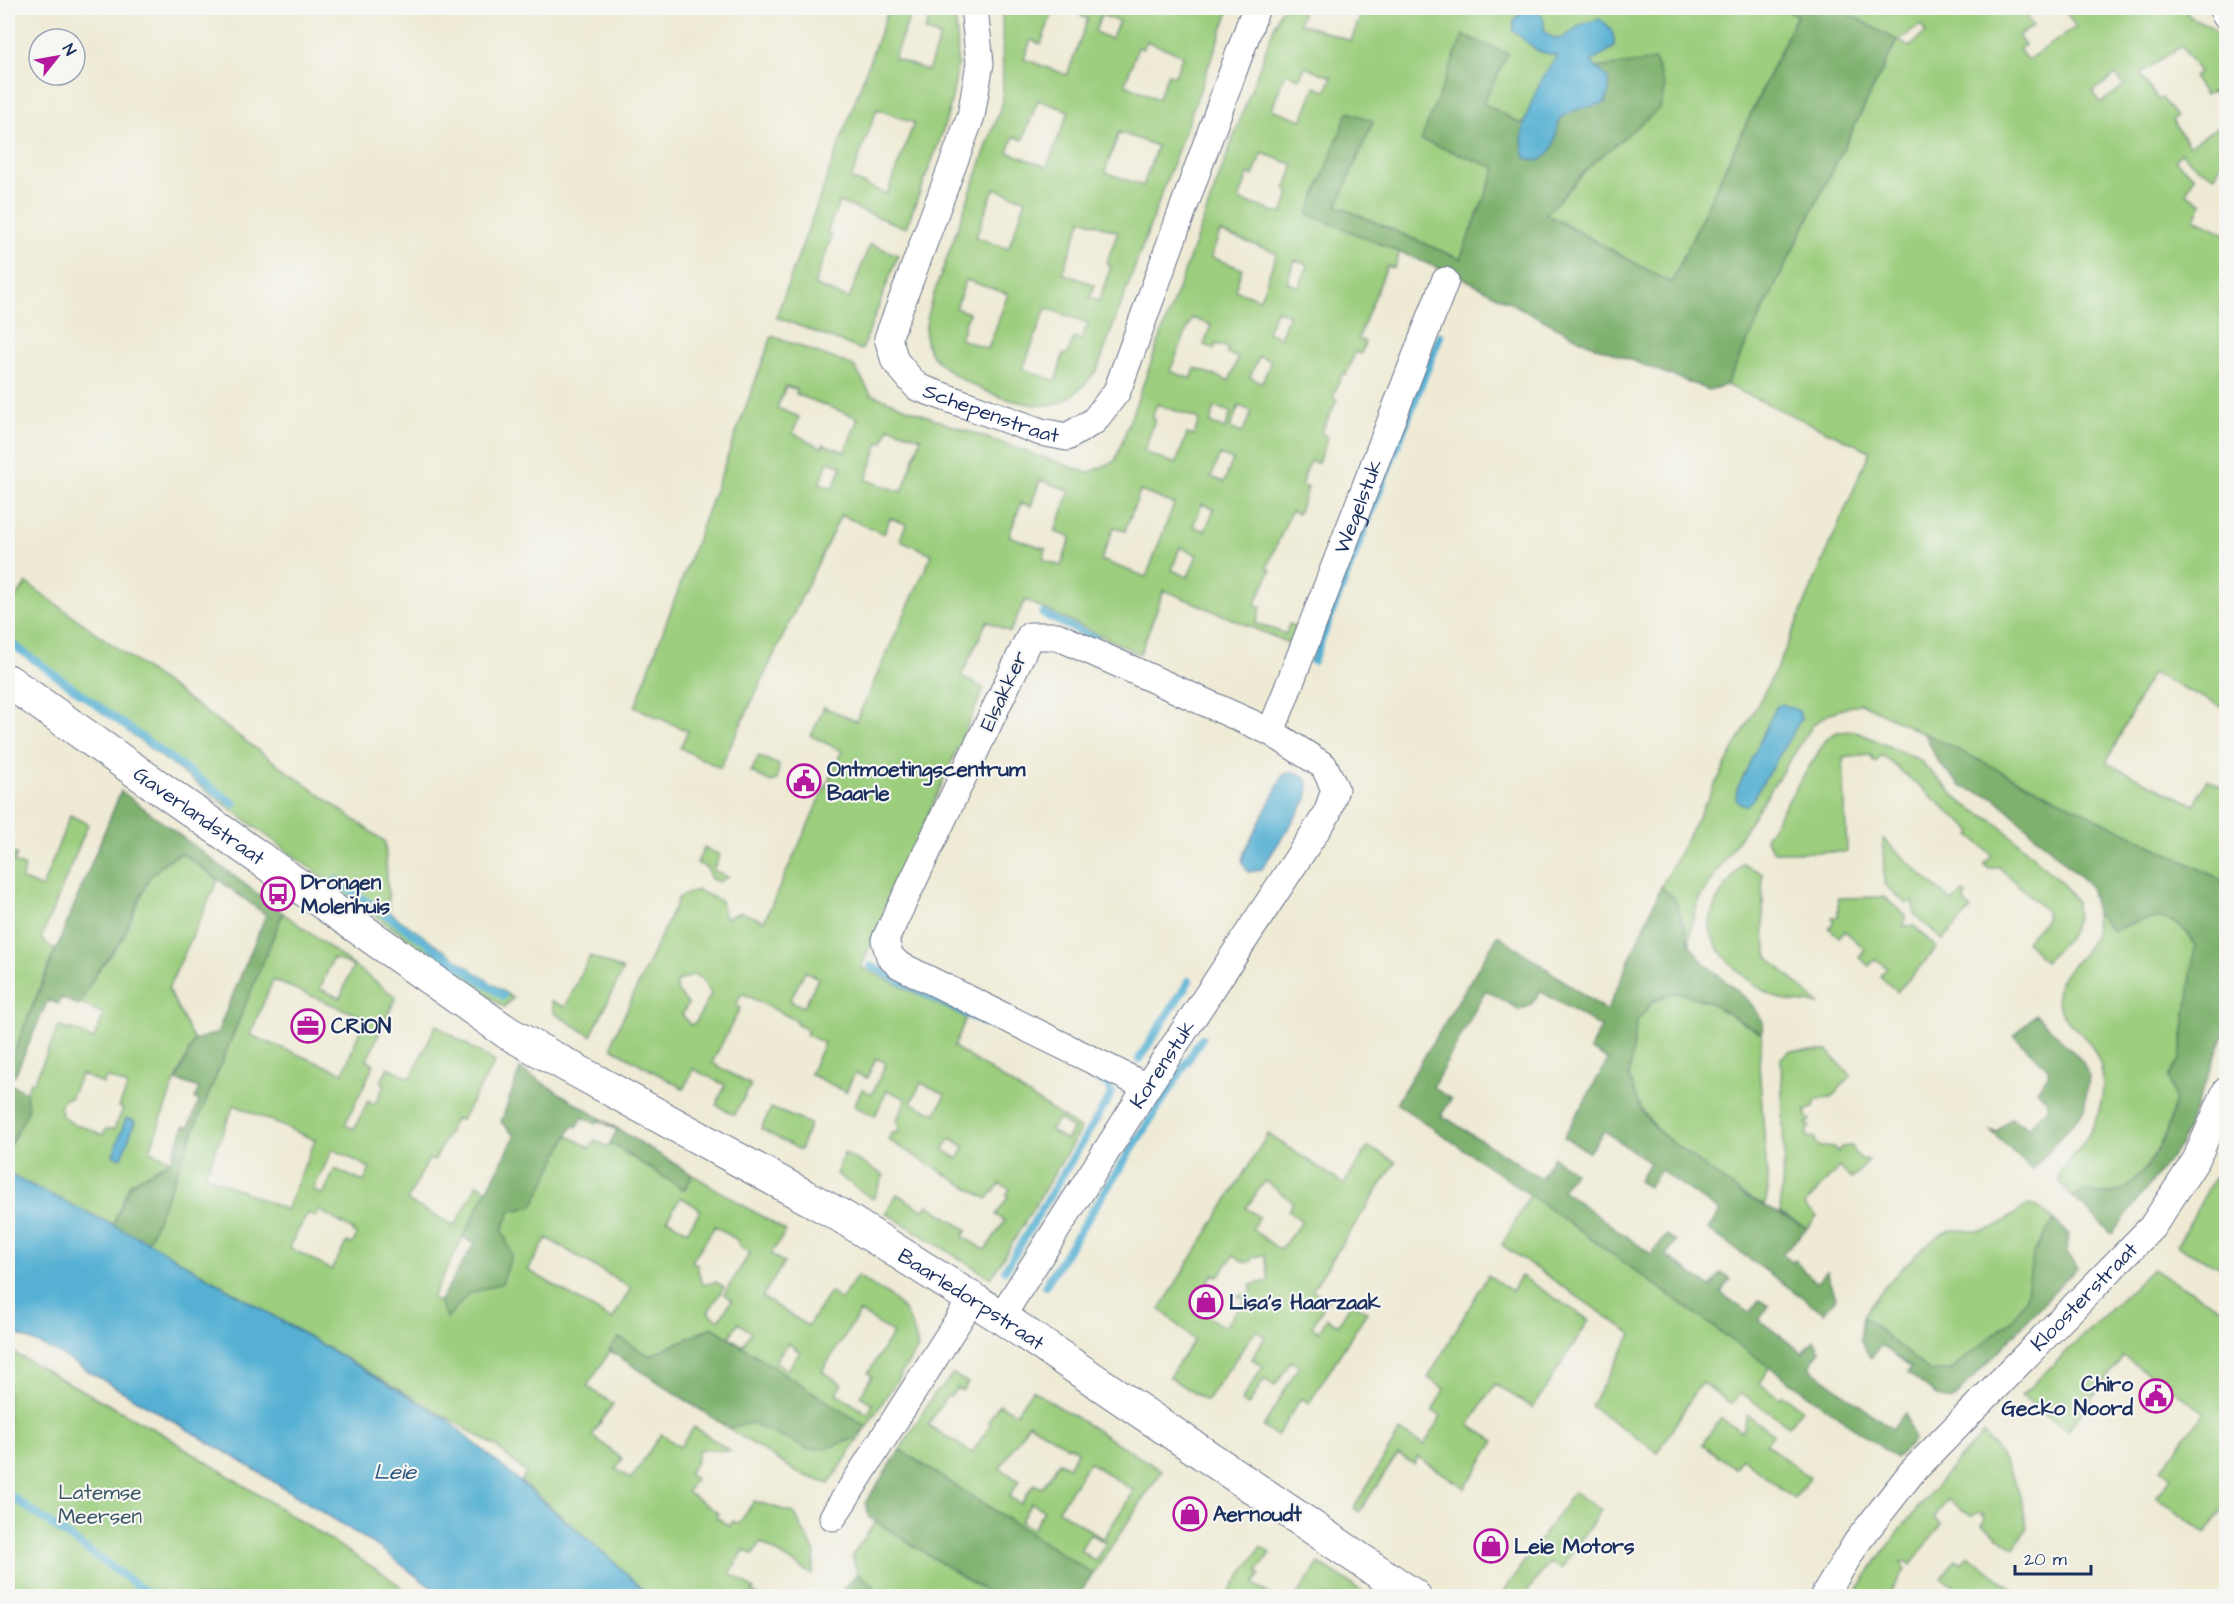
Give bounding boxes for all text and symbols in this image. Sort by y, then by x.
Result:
north arrow [27,27,87,87]
text: N [57,40,81,60]
street label: Schepenstraat [919,376,1062,450]
street label: Wegelstuk [1327,455,1390,558]
street label: Elsakker [973,646,1035,736]
place label: Ontmoetingscentrum Baarle [827,755,1026,808]
street label: Gaverlandstraat [128,759,271,872]
public building icon: Ontmoetingscentrum Baarle [786,763,822,799]
place label: Drongen Molenhuis [301,868,391,921]
bus stop icon: Drongen Molenhuis [260,876,296,912]
office icon: CRiON [290,1008,326,1044]
place label: CRiON [331,1012,391,1041]
street label: Korenstuk [1123,1014,1202,1114]
street label: Kloosterstraat [2024,1235,2144,1357]
street label: Baarledorpstraat [892,1241,1051,1357]
shop icon: Lisa's Haarzaak [1188,1284,1224,1320]
place label: Lisa's Haarzaak [1229,1288,1381,1317]
place label: Chiro Gecko Noord [2002,1370,2133,1423]
public building icon: Chiro Gecko Noord [2138,1378,2174,1414]
water label: Leie [374,1457,417,1488]
park label: Latemse Meersen [58,1478,142,1531]
shop icon: Aernoudt [1172,1496,1208,1532]
place label: Aernoudt [1213,1500,1302,1529]
shop icon: Leie Motors [1473,1528,1509,1564]
place label: Leie Motors [1514,1532,1635,1561]
scale bar [2015,1538,2092,1576]
text: 20 m [2024,1547,2067,1572]

